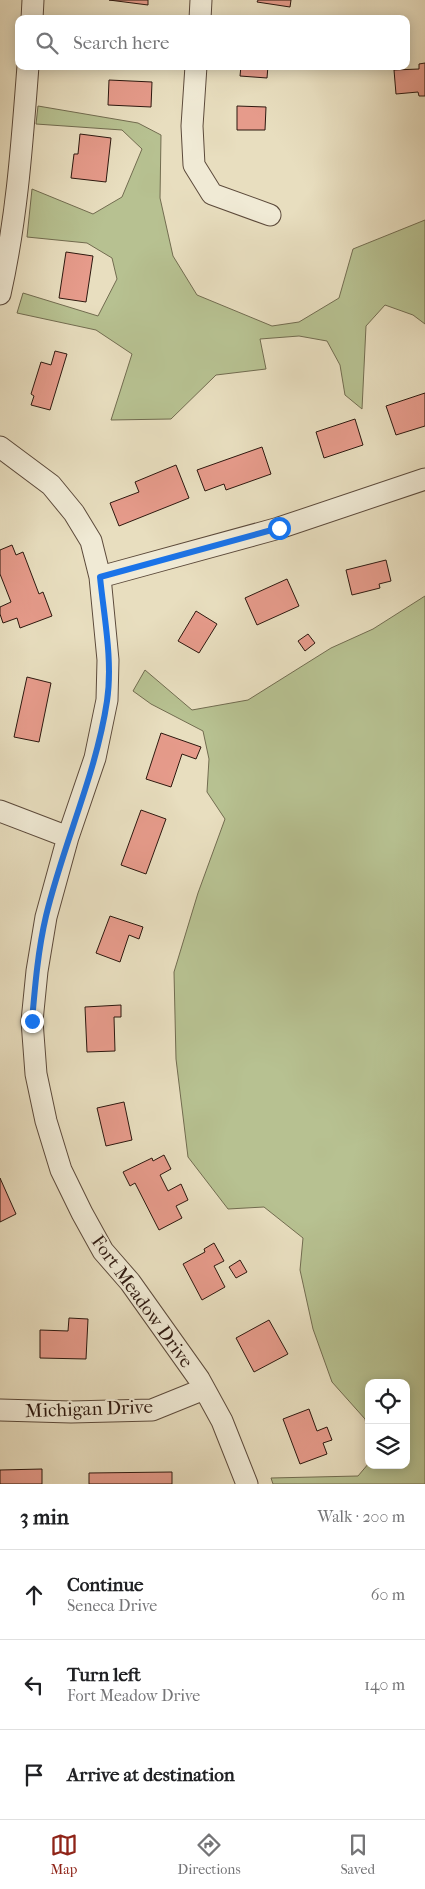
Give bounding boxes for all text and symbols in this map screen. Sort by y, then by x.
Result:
search box [15,15,410,70]
icon: search [33,29,61,57]
text: Search here [73,32,169,54]
route start [268,517,291,540]
route end [21,1010,44,1033]
street label: Fort Meadow Drive [87,1231,198,1372]
map controls [365,1379,410,1469]
button: locate [365,1379,410,1424]
street label: Michigan Drive [25,1396,153,1422]
button: layers [365,1424,410,1469]
text: 3 min [20,1505,69,1529]
text: Walk · 200 m [318,1507,405,1526]
text: Continue [67,1574,143,1596]
icon: ahead [20,1581,48,1609]
text: 60 m [371,1585,405,1604]
text: Seneca Drive [67,1596,157,1615]
text: Turn left [67,1664,141,1686]
icon: left [20,1671,48,1699]
text: 140 m [364,1675,405,1694]
text: Fort Meadow Drive [67,1686,200,1705]
icon: arrive [20,1761,48,1789]
text: Arrive at destination [67,1764,235,1786]
tab: Map [50,1831,78,1878]
tab: Directions [178,1831,241,1878]
tab: Saved [340,1831,375,1878]

